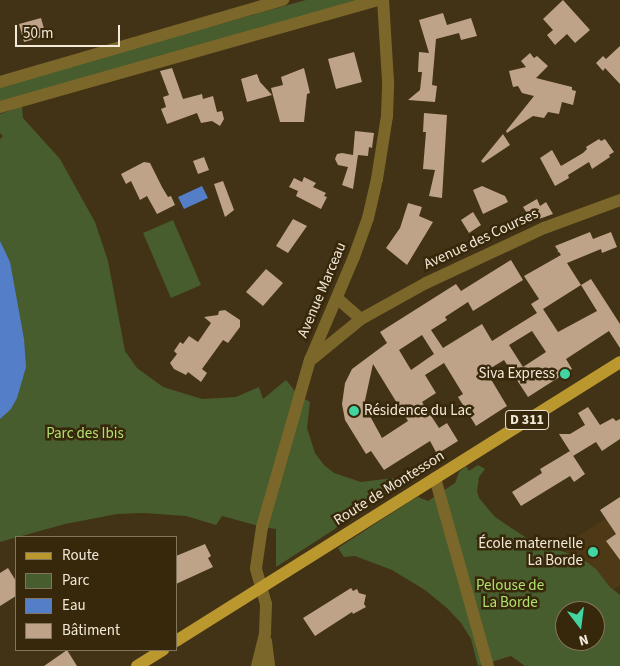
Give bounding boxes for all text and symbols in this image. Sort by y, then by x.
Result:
scale bar [18,15,122,47]
text: 50 m [23,23,53,44]
street label: Avenue des Courses [421,205,541,273]
street label: Avenue Marceau [294,239,350,341]
place label: Siva Express [479,365,555,383]
marker: Siva Express [559,368,571,380]
place label: Résidence du Lac [364,402,472,420]
marker: Résidence du Lac [348,405,360,417]
road number: D 311 [504,408,550,432]
park label: Parc des Ibis [46,425,124,443]
street label: Route de Montesson [330,447,448,529]
place label: École maternelle La Borde [478,534,583,569]
legend [15,536,178,651]
text: Route [62,545,99,566]
marker: École maternelle La Borde [587,546,599,558]
text: Parc [62,570,89,591]
park label: Pelouse de La Borde [476,576,544,611]
text: Eau [62,595,86,616]
north arrow [555,601,605,651]
text: Bâtiment [62,620,120,641]
text: N [577,629,591,650]

